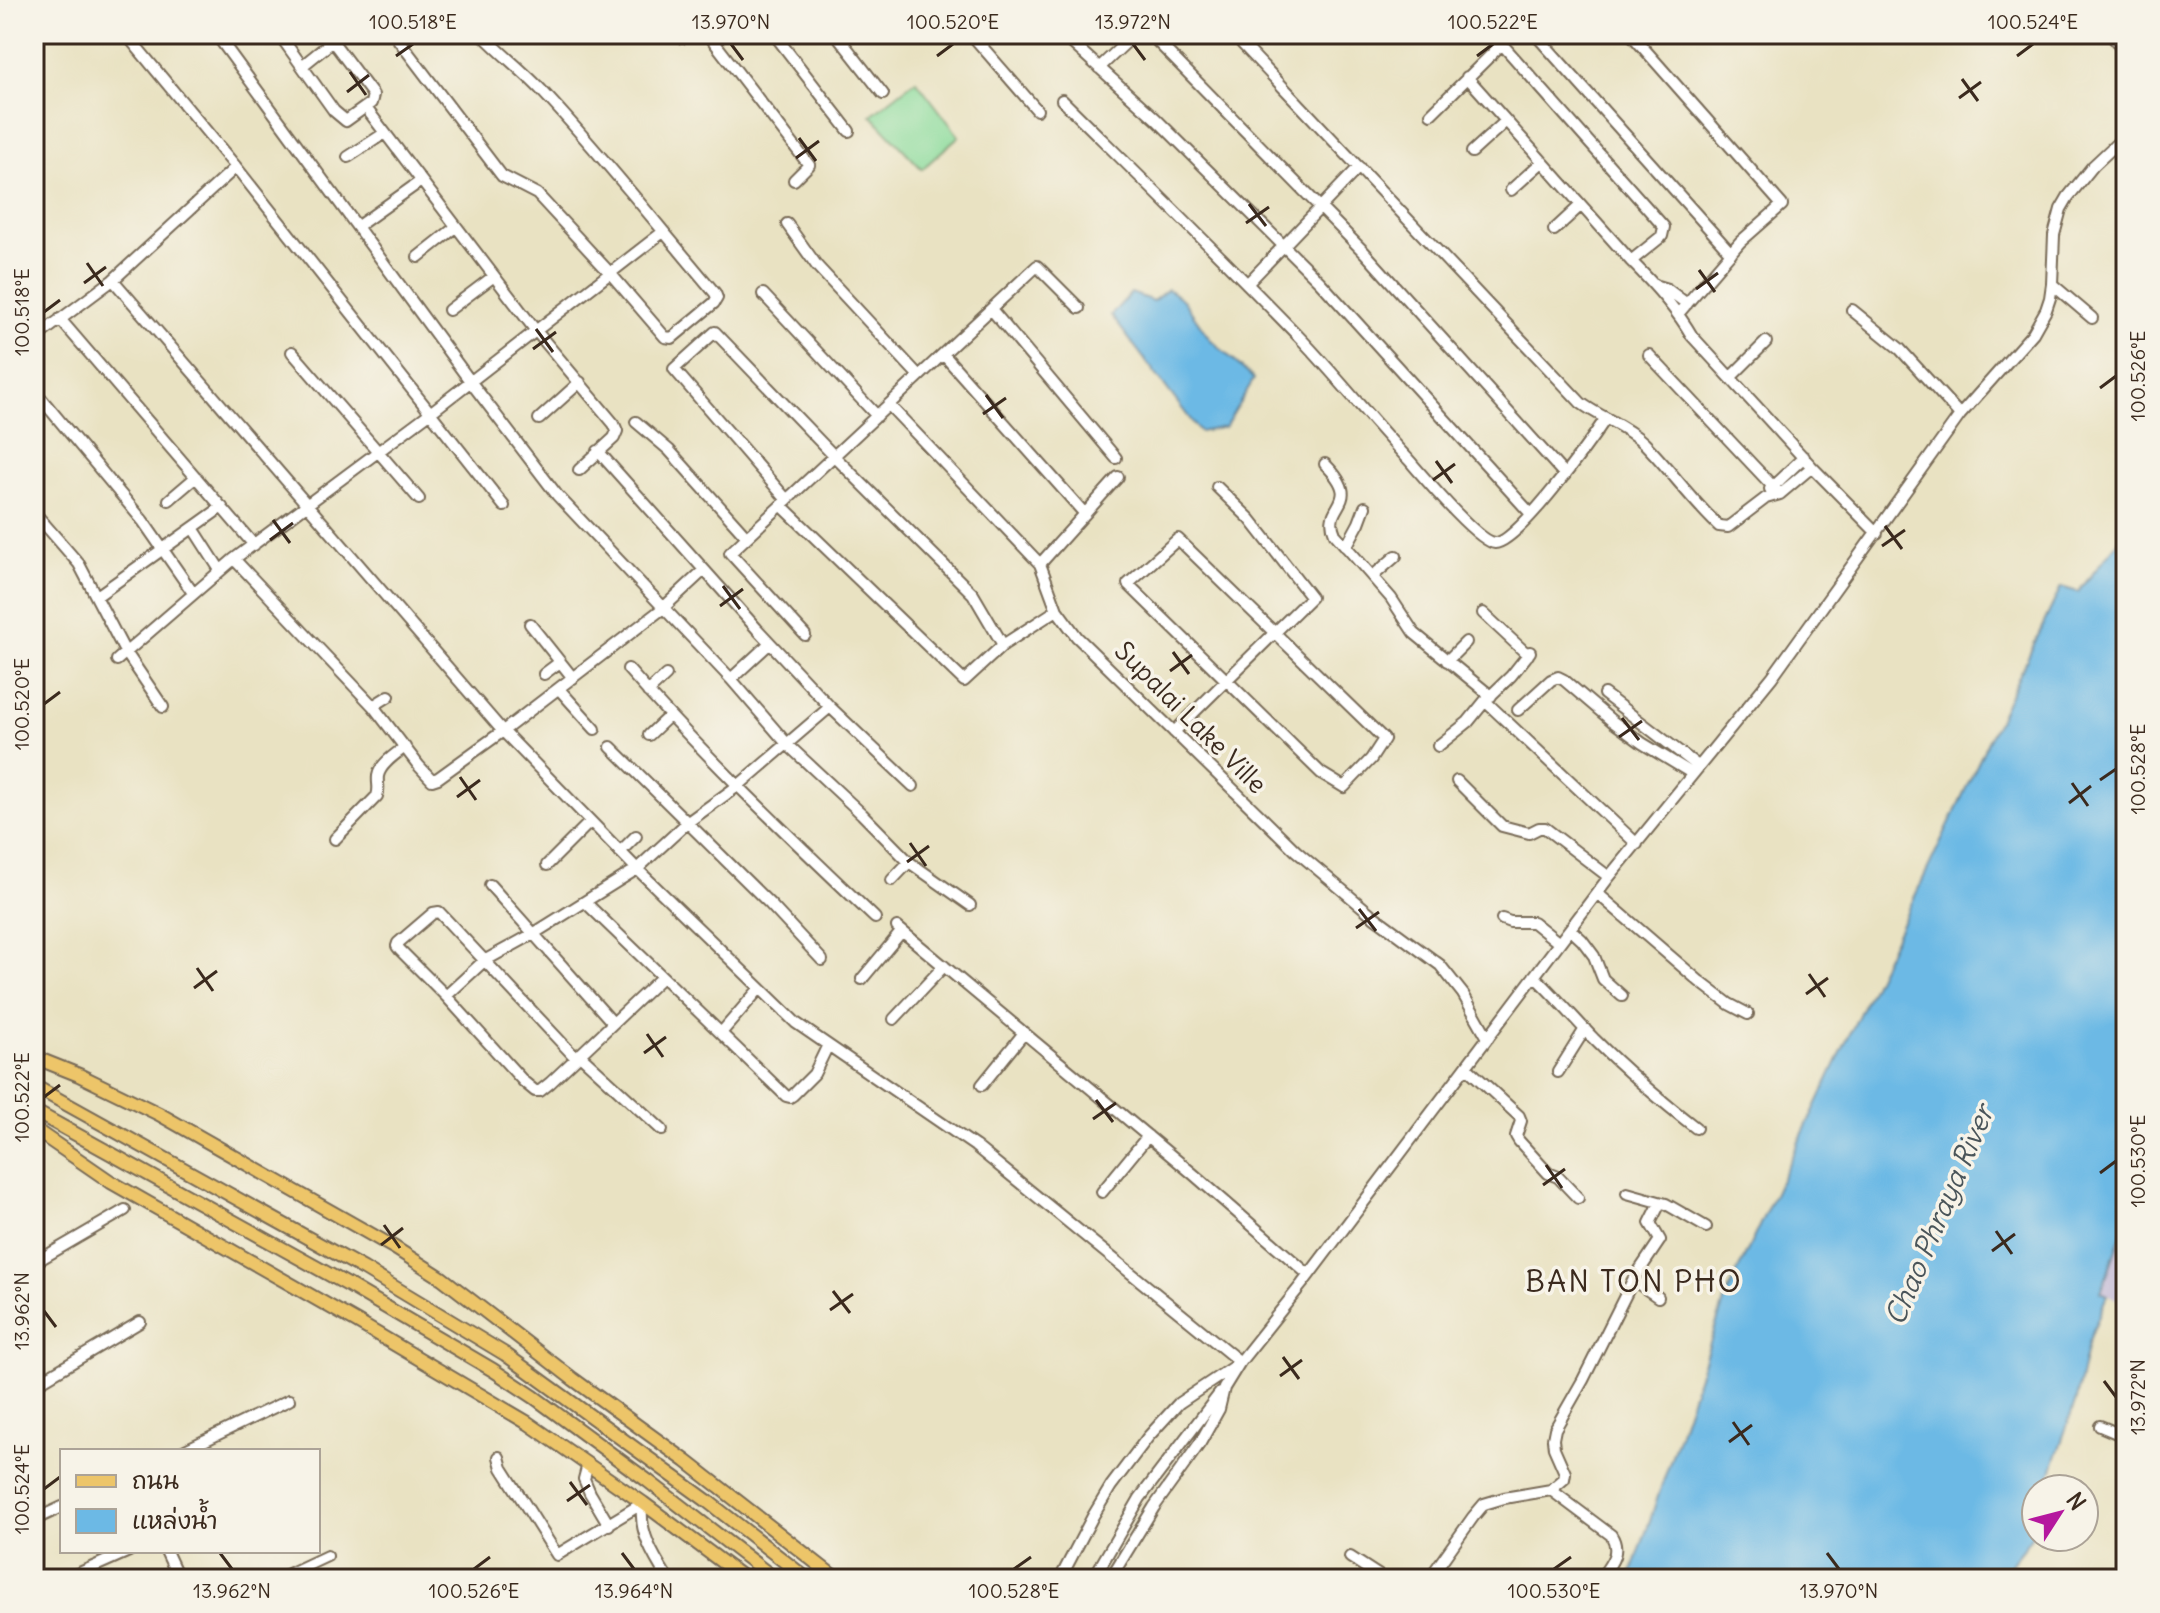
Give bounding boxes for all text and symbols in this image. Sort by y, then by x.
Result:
text: 100.518°E [369,9,457,34]
text: 13.970°N [692,9,770,34]
text: 100.520°E [907,9,999,34]
text: 13.972°N [1095,9,1171,34]
text: 100.522°E [1448,9,1538,34]
text: 100.524°E [1988,9,2078,34]
text: 100.518°E [9,268,34,356]
text: 100.526°E [2125,331,2150,421]
street label: Supalai Lake Ville [1108,634,1274,800]
text: 100.520°E [9,658,34,750]
text: 100.528°E [2125,724,2150,814]
text: 100.522°E [9,1052,34,1142]
water label: Chao Phraya River [1876,1096,2003,1330]
text: 100.530°E [2125,1115,2150,1207]
district label: BAN TON PHO [1525,1262,1743,1300]
text: 13.962°N [9,1272,34,1350]
text: 13.972°N [2125,1359,2150,1435]
text: 100.524°E [9,1444,34,1534]
legend [60,1449,320,1553]
text: ถนน [132,1465,179,1495]
north arrow [2020,1473,2100,1553]
text: N [2060,1487,2092,1516]
text: แหล่งน้ำ [132,1498,218,1535]
text: 13.962°N [193,1578,271,1603]
text: 100.526°E [429,1578,519,1603]
text: 13.964°N [595,1578,673,1603]
text: 100.528°E [969,1578,1059,1603]
text: 100.530°E [1508,1578,1600,1603]
text: 13.970°N [1800,1578,1878,1603]

